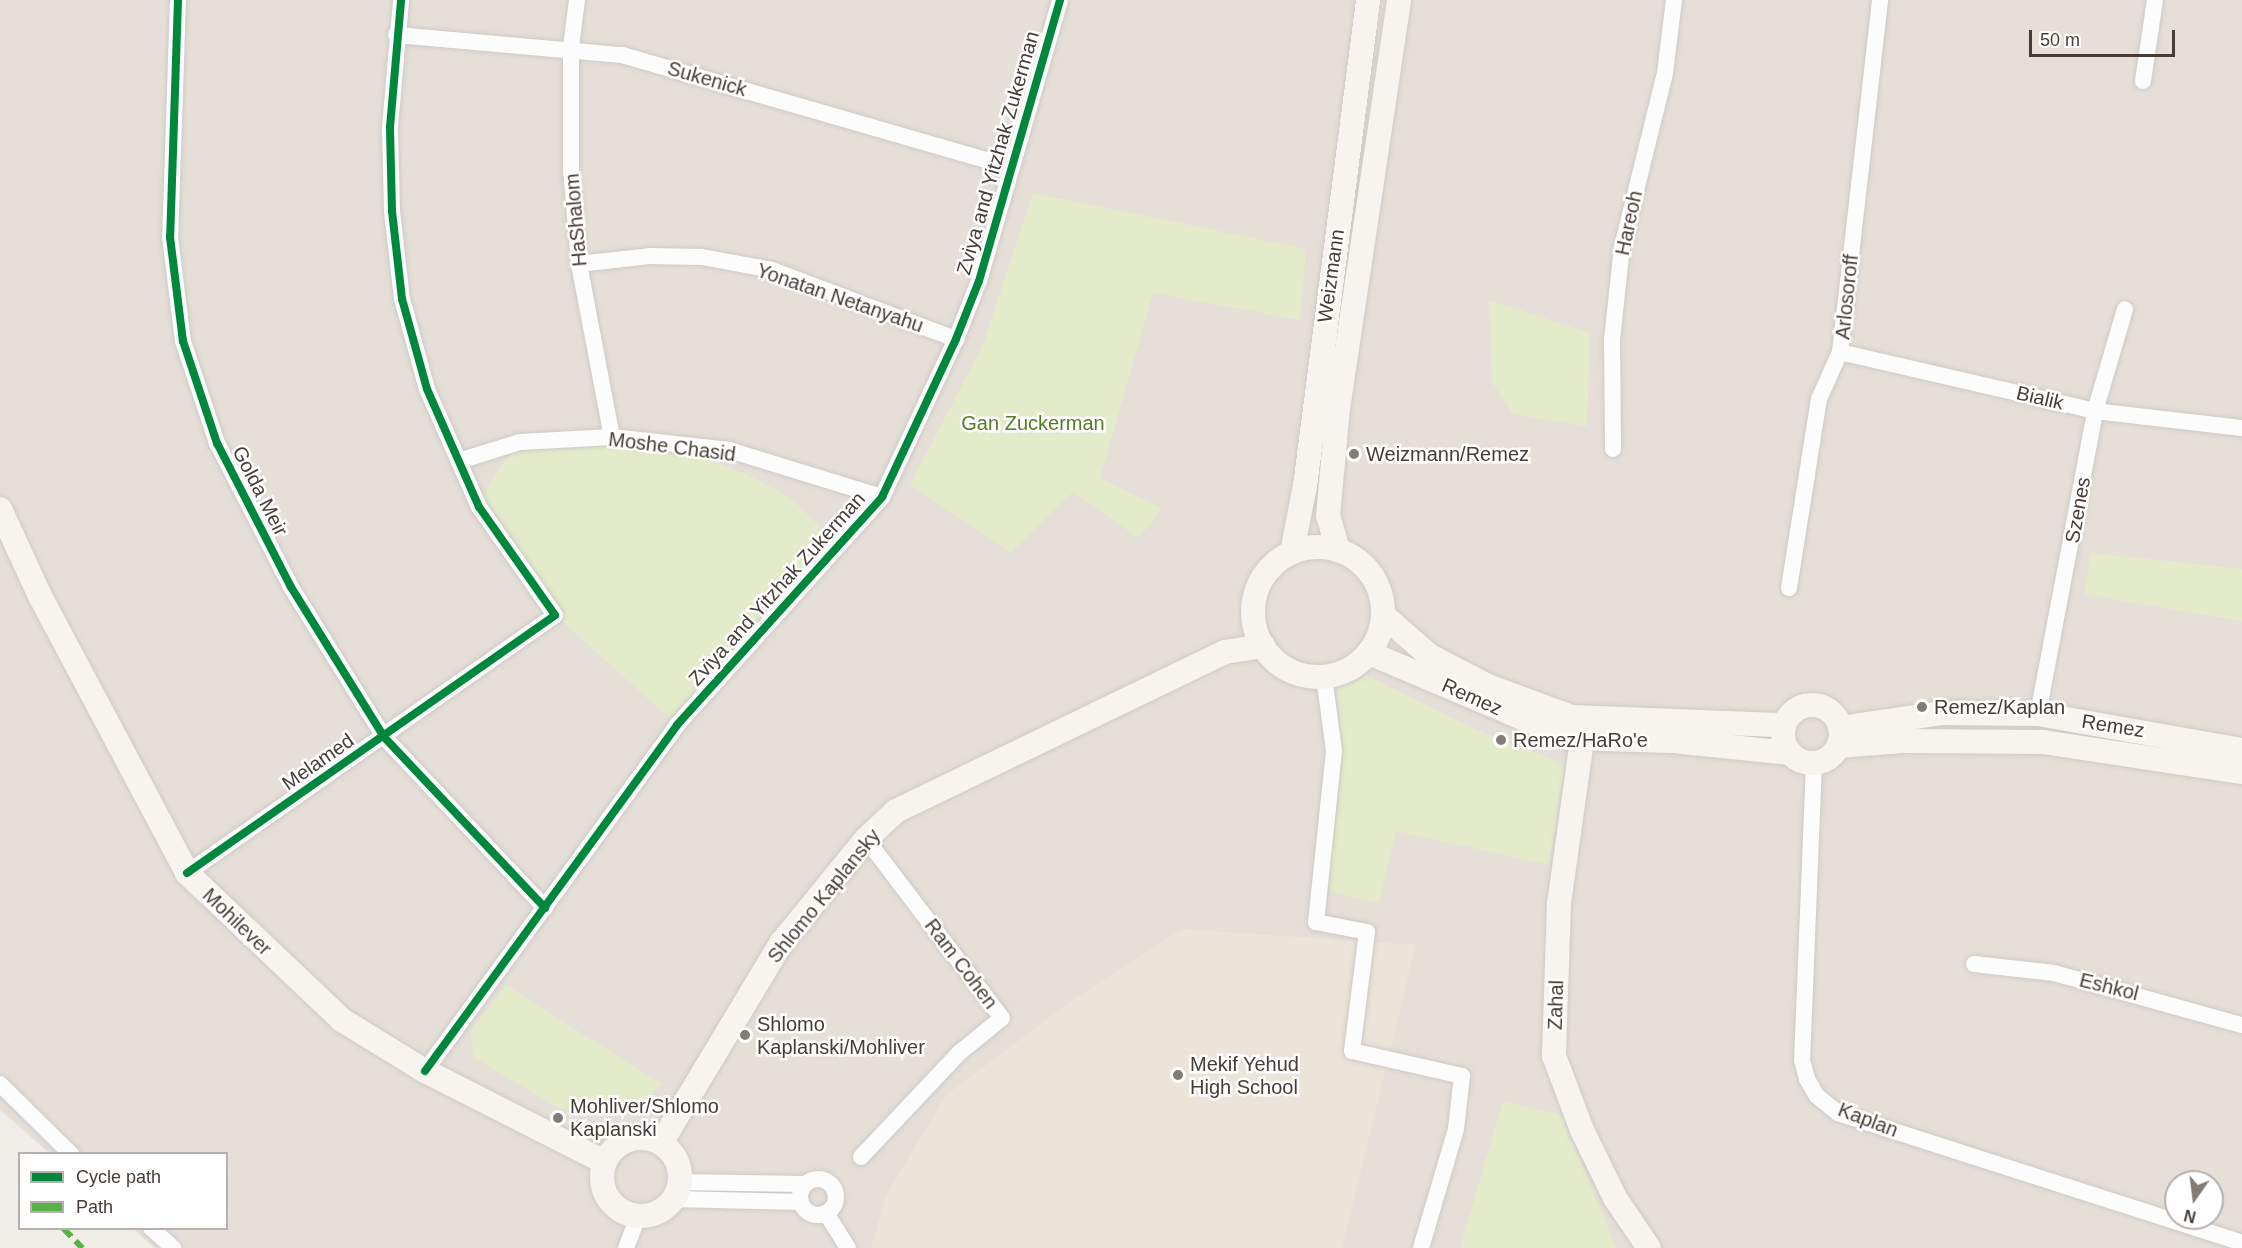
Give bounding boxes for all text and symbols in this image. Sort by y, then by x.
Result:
scale bar [2032,18,2178,56]
street label: Zviya and Yitzhak Zukerman [952,28,1044,278]
text: 50 m [2040,30,2080,50]
street label: Sukenick [665,56,749,102]
street label: HaShalom [560,172,592,268]
street label: Hareoh [1610,188,1648,258]
street label: Weizmann [1313,228,1349,324]
street label: Arlosoroff [1831,253,1863,341]
street label: Yonatan Netanyahu [753,258,927,338]
street label: Bialik [2014,381,2066,415]
park label: Gan Zuckerman [961,411,1105,435]
street label: Moshe Chasid [607,427,737,467]
street label: Golda Meir [227,442,293,540]
place label: Weizmann/Remez [1366,442,1529,466]
marker: Weizmann/Remez [1347,447,1361,461]
street label: Szenes [2060,475,2096,545]
street label: Zviya and Yitzhak Zukerman [684,487,870,691]
street label: Remez [1438,673,1506,721]
place label: Remez/Kaplan [1934,695,2065,719]
marker: Remez/Kaplan [1915,700,1929,714]
street label: Remez [2080,709,2146,743]
place label: Remez/HaRo'e [1513,728,1648,752]
street label: Melamed [277,729,359,795]
marker: Remez/HaRo'e [1494,733,1508,747]
street label: Shlomo Kaplansky [763,824,885,968]
street label: Mohilever [197,883,277,961]
street label: Ram Cohen [919,914,1003,1014]
street label: Eshkol [2077,968,2141,1006]
street label: Zahal [1543,980,1569,1030]
place label: Shlomo Kaplanski/Mohliver [757,1012,925,1059]
marker: Shlomo Kaplanski/Mohliver [738,1028,752,1042]
place label: Mekif Yehud High School [1190,1052,1299,1099]
marker: Mekif Yehud High School [1171,1068,1185,1082]
place label: Mohliver/Shlomo Kaplanski [570,1094,719,1141]
street label: Kaplan [1835,1098,1901,1142]
marker: Mohliver/Shlomo Kaplanski [551,1111,565,1125]
legend [18,1152,228,1230]
text: Cycle path [76,1167,161,1187]
north arrow [2164,1170,2224,1230]
text: Path [76,1197,113,1217]
text: N [2182,1206,2198,1226]

